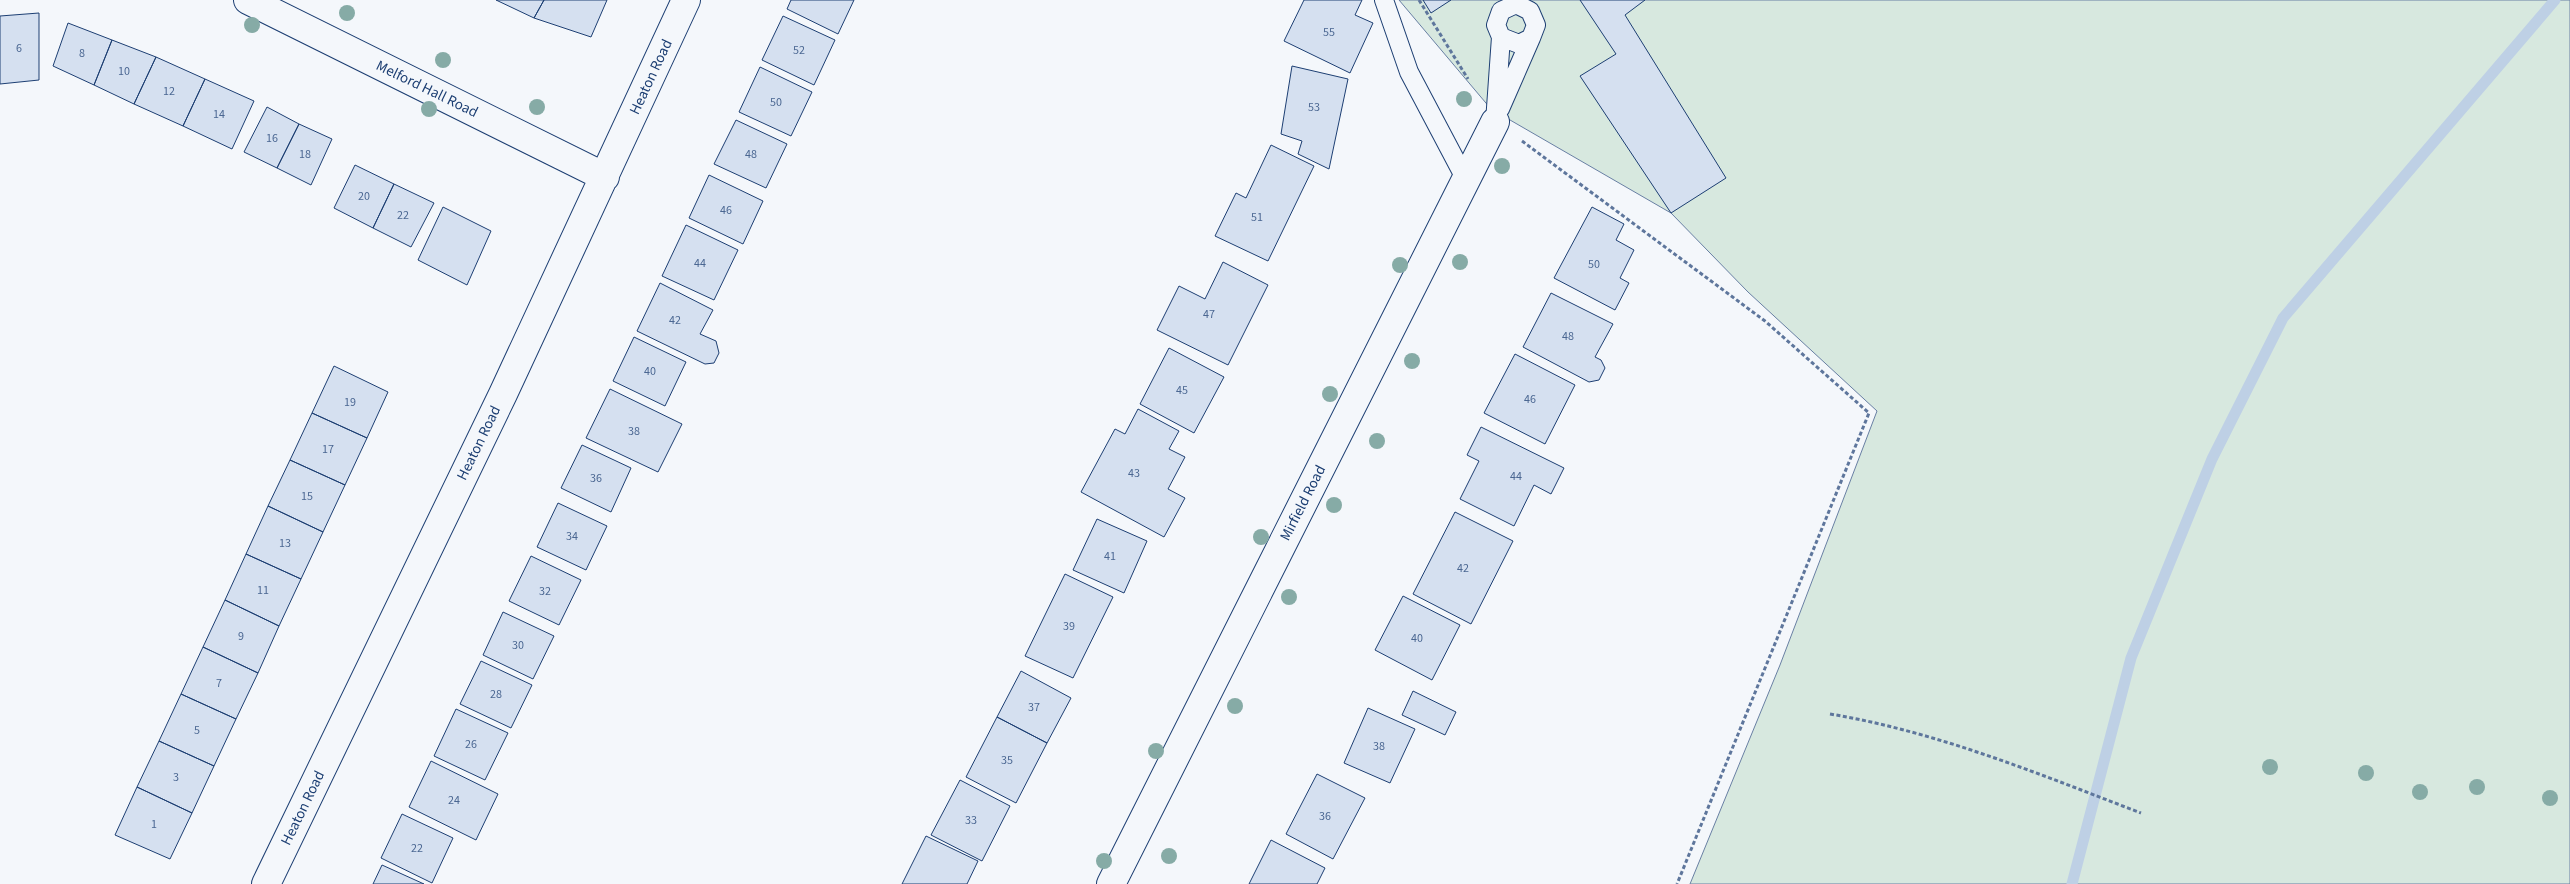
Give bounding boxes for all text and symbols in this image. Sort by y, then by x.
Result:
house number: 55 [1323,24,1335,41]
street label: Heaton Road [624,36,678,118]
house number: 6 [16,40,22,57]
house number: 52 [793,42,805,59]
house number: 8 [79,45,85,62]
street label: Melford Hall Road [372,55,482,123]
house number: 10 [118,63,130,80]
house number: 12 [163,83,175,100]
house number: 50 [770,94,782,111]
house number: 53 [1308,99,1320,116]
house number: 14 [213,106,225,123]
house number: 16 [266,130,278,147]
house number: 18 [299,146,311,163]
house number: 48 [745,146,757,163]
house number: 20 [358,188,370,205]
house number: 46 [720,202,732,219]
house number: 22 [397,207,409,224]
house number: 51 [1251,209,1263,226]
house number: 44 [694,255,706,272]
house number: 50 [1588,256,1600,273]
house number: 47 [1203,306,1215,323]
house number: 42 [669,312,681,329]
house number: 48 [1562,328,1574,345]
house number: 40 [644,363,656,380]
house number: 45 [1176,382,1188,399]
house number: 46 [1524,391,1536,408]
house number: 19 [344,394,356,411]
street label: Heaton Road [452,402,506,484]
house number: 38 [628,423,640,440]
house number: 17 [322,441,334,458]
street label: Mirfield Road [1275,461,1331,545]
house number: 43 [1128,465,1140,482]
house number: 44 [1510,468,1522,485]
house number: 36 [590,470,602,487]
house number: 15 [301,488,313,505]
house number: 34 [566,528,578,545]
house number: 13 [279,535,291,552]
house number: 41 [1104,548,1116,565]
house number: 42 [1457,560,1469,577]
house number: 11 [257,582,269,599]
house number: 32 [539,583,551,600]
house number: 39 [1063,618,1075,635]
house number: 9 [238,628,244,645]
house number: 40 [1411,630,1423,647]
house number: 30 [512,637,524,654]
house number: 7 [216,675,222,692]
house number: 28 [490,686,502,703]
house number: 37 [1028,699,1040,716]
house number: 5 [194,722,200,739]
house number: 26 [465,736,477,753]
house number: 38 [1373,738,1385,755]
house number: 35 [1001,752,1013,769]
street label: Heaton Road [276,767,330,849]
house number: 3 [173,769,179,786]
house number: 24 [448,792,460,809]
house number: 36 [1319,808,1331,825]
house number: 33 [965,812,977,829]
house number: 1 [151,816,157,833]
house number: 22 [411,840,423,857]

